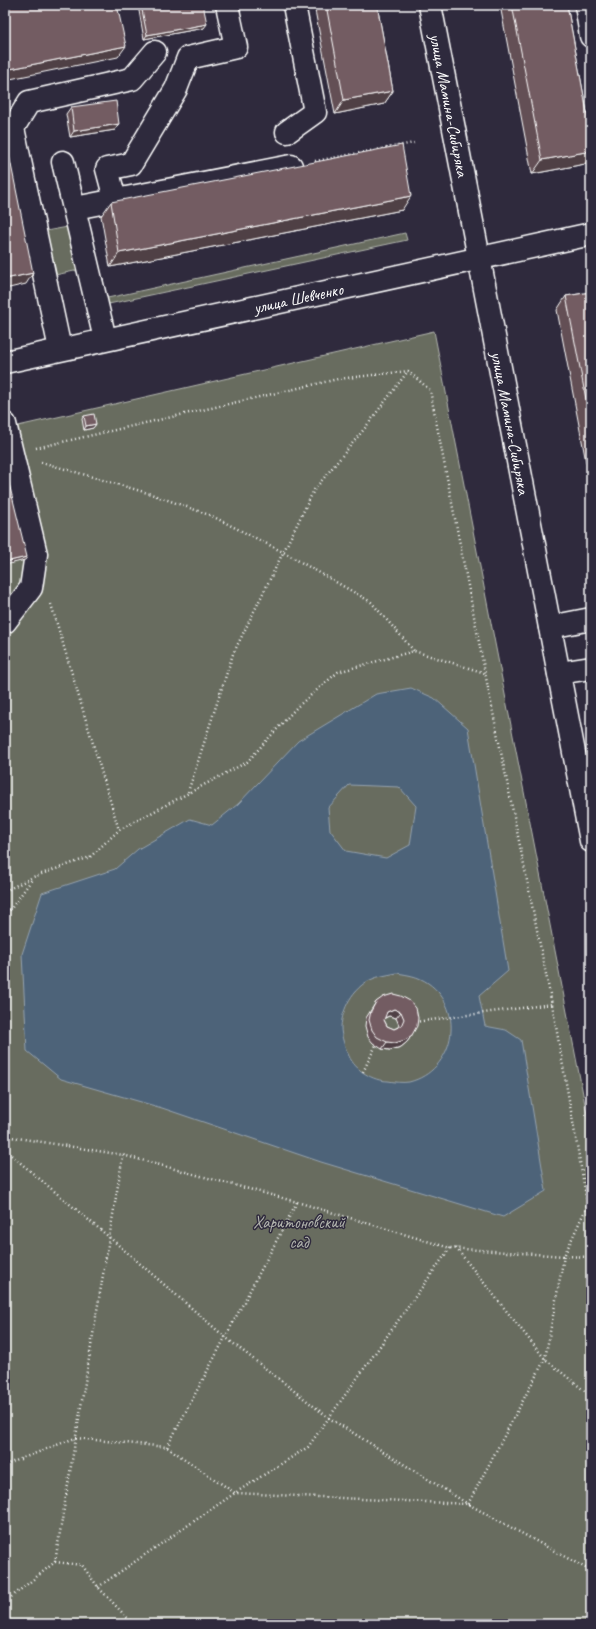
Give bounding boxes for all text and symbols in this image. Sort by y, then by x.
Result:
street label: улица Мамина-Сибиряка [425,31,473,180]
street label: улица Шевченко [251,278,346,319]
street label: улица Мамина-Сибиряка [486,349,535,498]
park label: Харитоновский сад [253,1212,346,1253]

